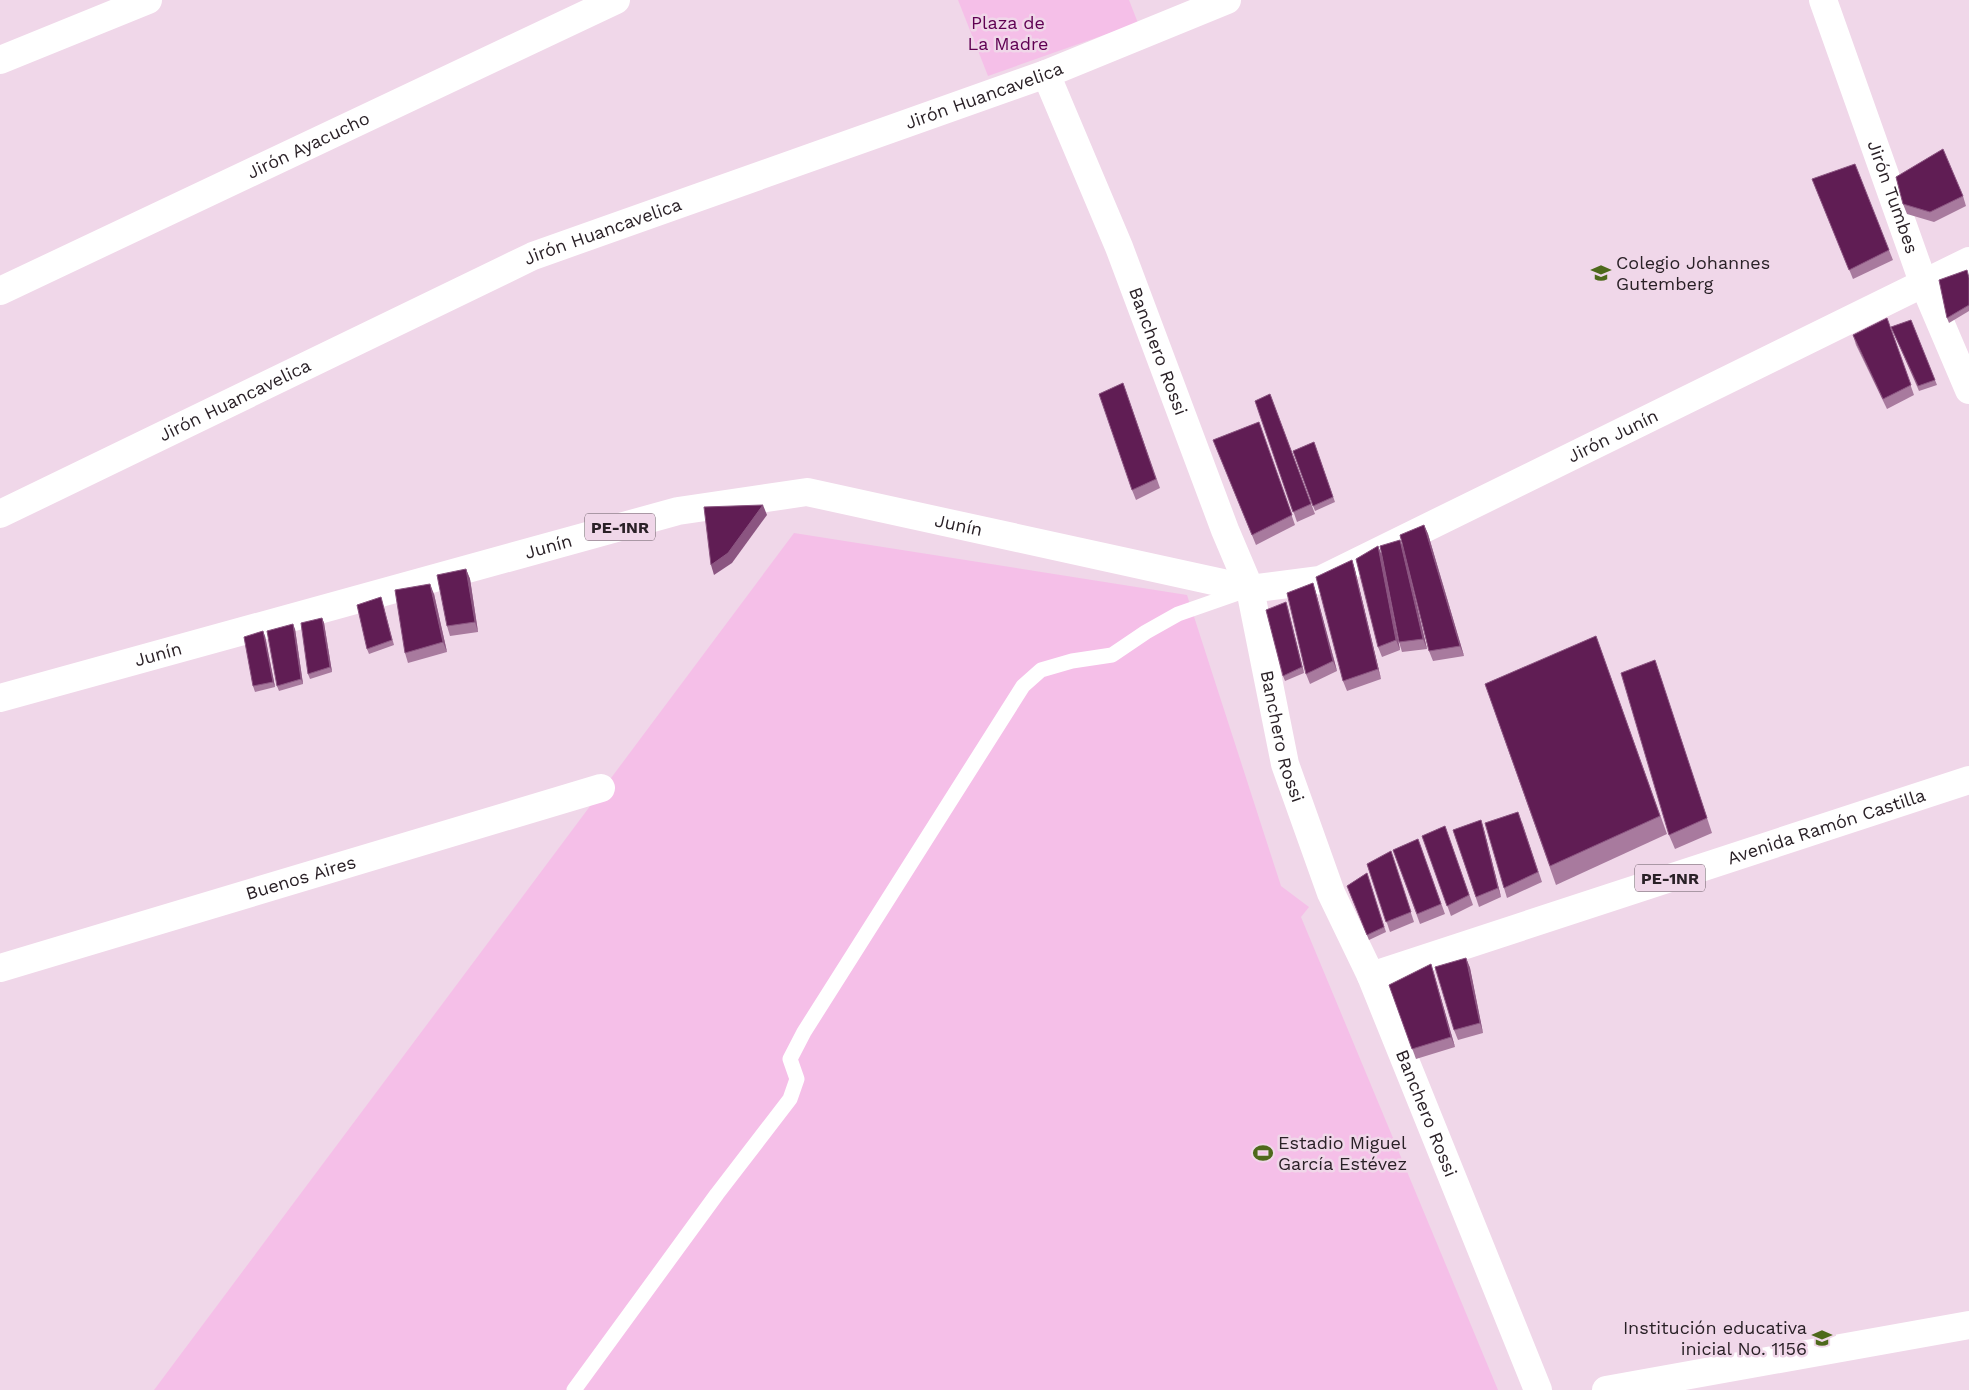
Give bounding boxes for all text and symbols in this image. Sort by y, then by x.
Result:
park label: Plaza de La Madre [968,12,1048,54]
street label: Jirón Huancavelica [902,57,1066,133]
street label: Jirón Ayacucho [244,107,373,183]
street label: Jirón Tumbes [1864,137,1923,256]
street label: Jirón Huancavelica [520,193,684,269]
place label: Colegio Johannes Gutemberg [1616,252,1770,294]
school or university icon: Colegio Johannes Gutemberg [1590,262,1612,284]
street label: Banchero Rossi [1125,284,1192,418]
street label: Jirón Huancavelica [155,354,314,445]
street label: Jirón Junín [1564,405,1661,467]
street label: Junín [933,509,985,540]
road number: PE-1NR [585,514,655,540]
street label: Junín [522,530,574,563]
street label: Junín [132,637,184,670]
street label: Banchero Rossi [1257,668,1309,805]
street label: Avenida Ramón Castilla [1724,784,1928,869]
street label: Buenos Aires [243,851,358,904]
road number: PE-1NR [1635,864,1705,891]
street label: Banchero Rossi [1392,1047,1462,1180]
place label: Estadio Miguel García Estévez [1278,1132,1407,1174]
sports icon: Estadio Miguel García Estévez [1252,1142,1274,1164]
place label: Institución educativa inicial No. 1156 [1623,1317,1807,1359]
school or university icon: Institución educativa inicial No. 1156 [1811,1327,1833,1349]

